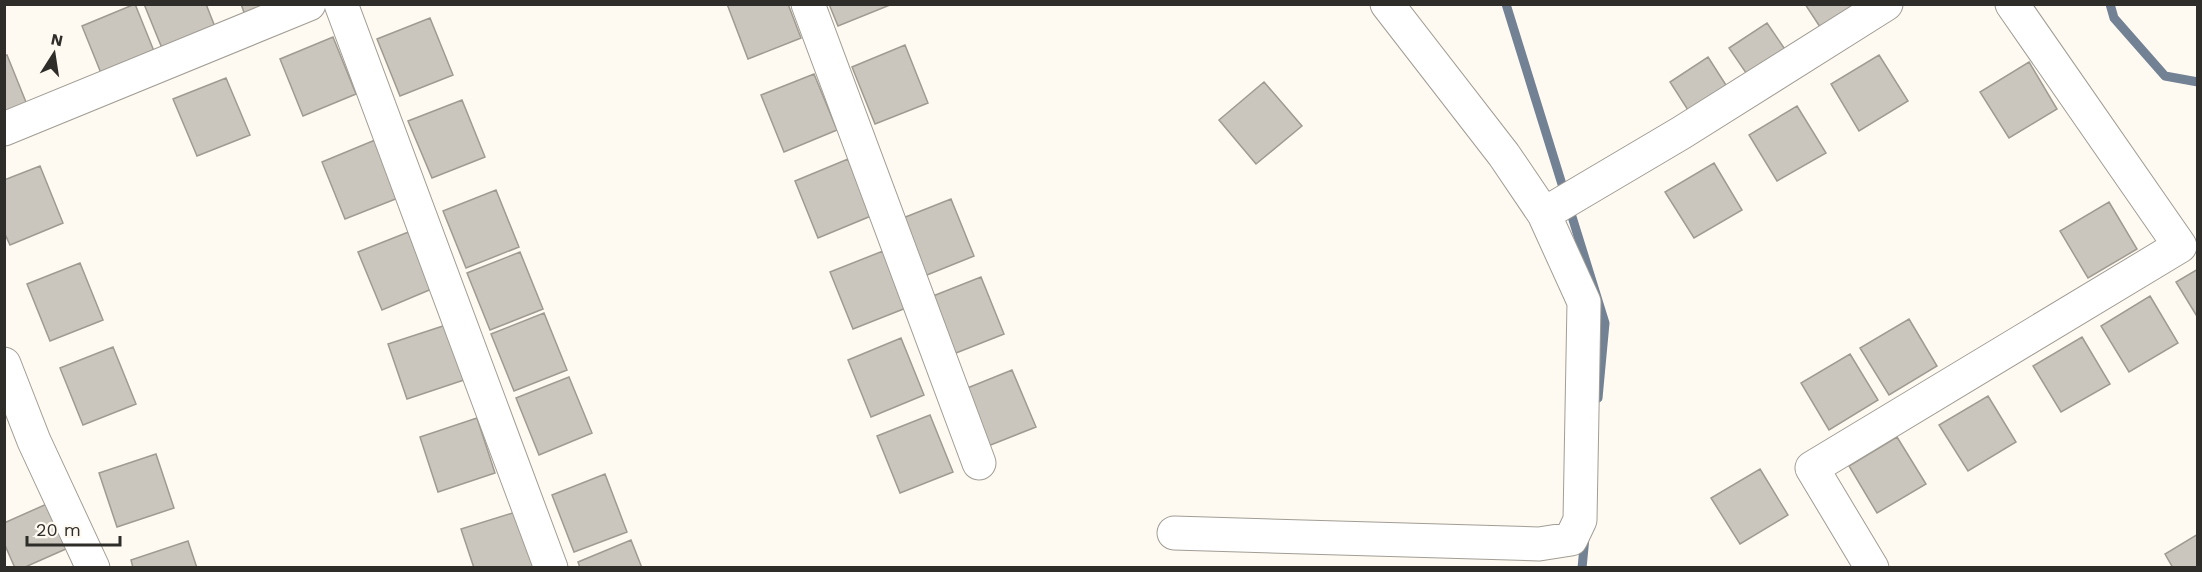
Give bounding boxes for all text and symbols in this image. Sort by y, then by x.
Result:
north arrow [24,24,84,84]
text: N [49,29,65,50]
scale bar [27,509,120,547]
text: 20 m [36,519,81,540]

